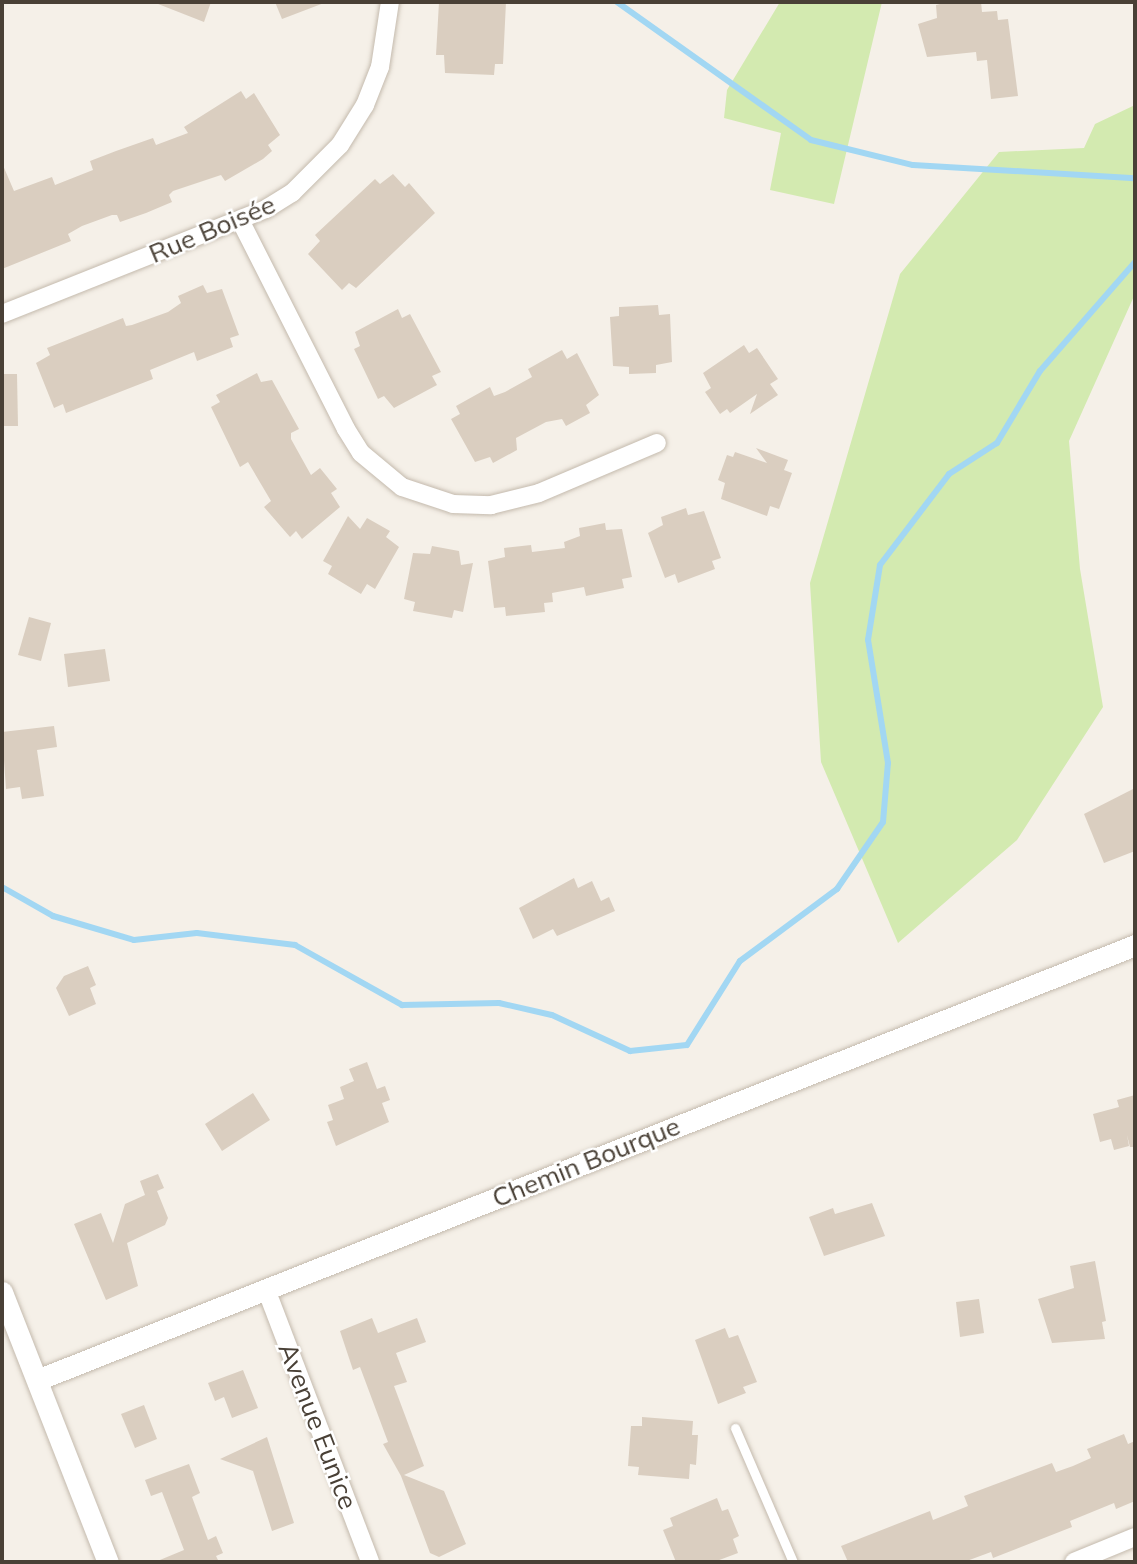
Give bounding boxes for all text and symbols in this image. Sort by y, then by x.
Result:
street label: Rue Boisée [144,188,280,270]
street label: Chemin Bourque [488,1110,684,1214]
street label: Avenue Eunice [272,1338,364,1514]

